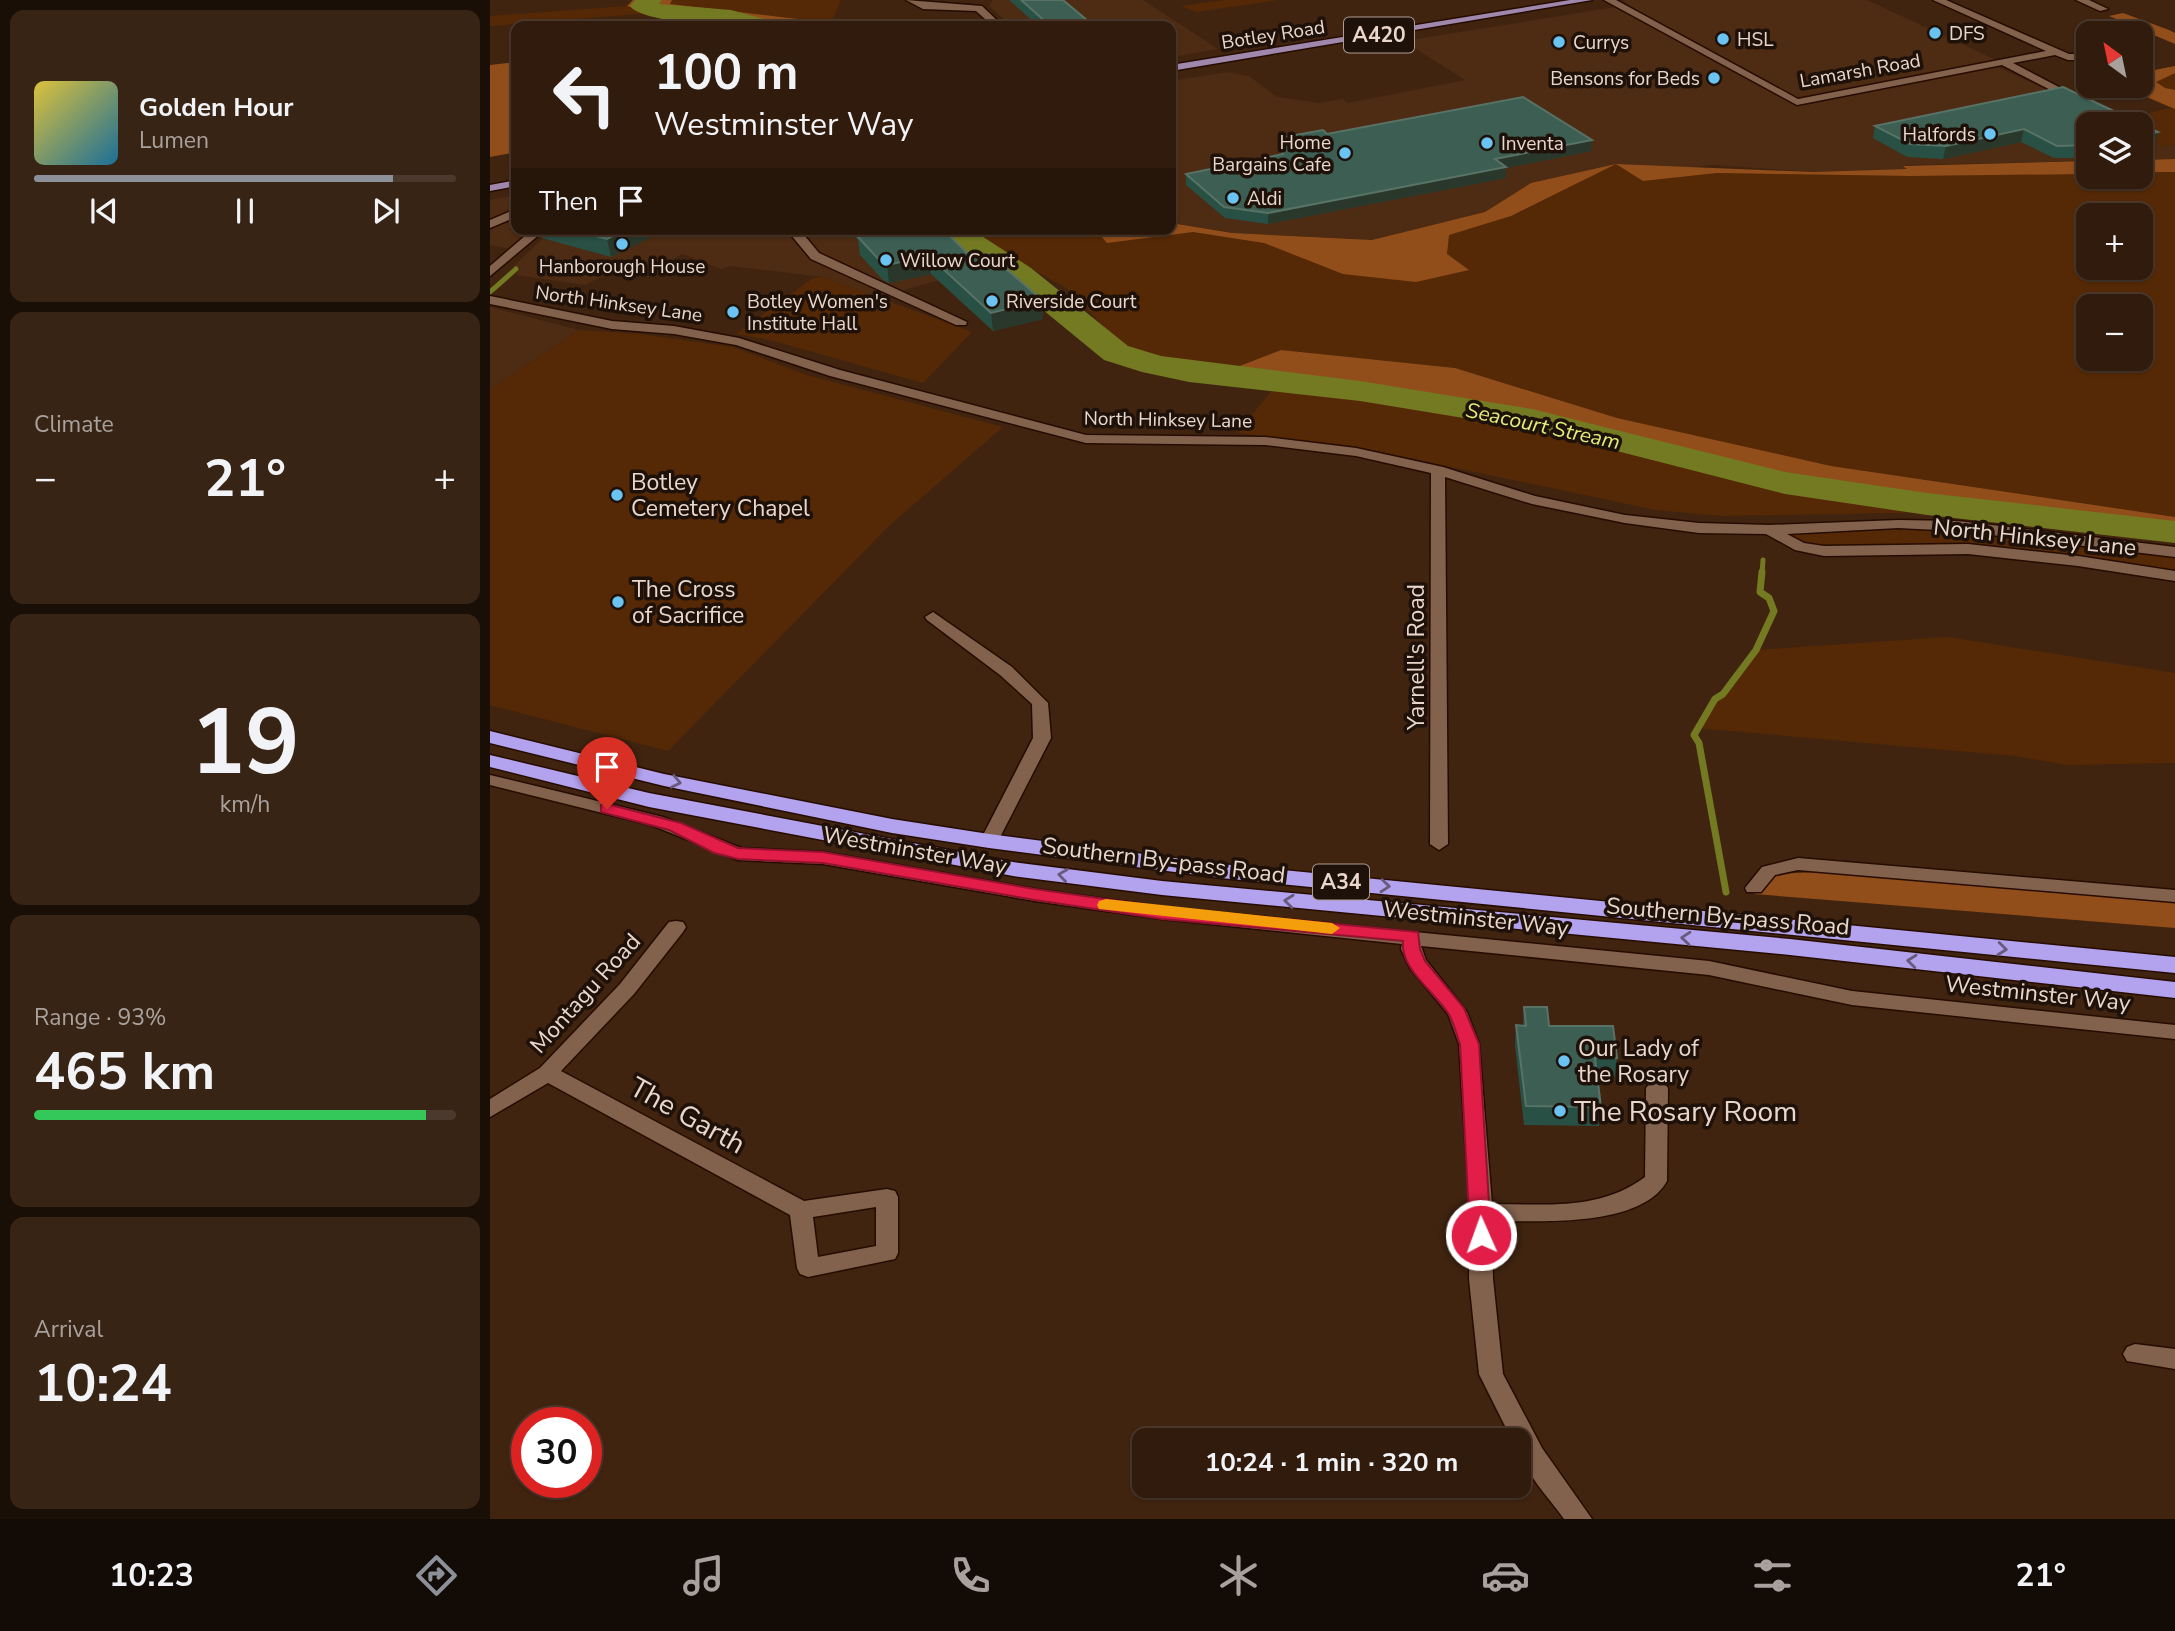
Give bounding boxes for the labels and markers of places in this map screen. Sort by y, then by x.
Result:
place label: DFS [1949,21,1985,47]
marker: DFS [1927,25,1943,41]
place label: HSL [1737,27,1774,53]
place label: Currys [1573,30,1629,56]
marker: HSL [1715,31,1731,47]
marker: Currys [1551,34,1567,50]
place label: Bensons for Beds [1550,66,1700,92]
marker: Bensons for Beds [1706,70,1722,86]
place label: Halfords [1902,122,1976,148]
marker: Halfords [1982,126,1998,142]
place label: Home Bargains Cafe [1212,130,1331,178]
place label: Inventa [1501,131,1564,157]
marker: Inventa [1479,135,1495,151]
marker: Home Bargains Cafe [1337,145,1353,161]
place label: Aldi [1247,186,1282,212]
marker: Aldi [1225,190,1241,206]
marker: Hanborough House [614,236,630,252]
place label: Willow Court [900,248,1015,274]
marker: Willow Court [878,252,894,268]
place label: Hanborough House [539,254,705,280]
place label: Botley Women's Institute Hall [747,289,888,337]
place label: Riverside Court [1006,289,1137,315]
marker: Riverside Court [984,293,1000,309]
marker: Botley Women's Institute Hall [725,304,741,320]
place label: Botley Cemetery Chapel [631,467,810,524]
marker: Botley Cemetery Chapel [609,487,625,503]
place label: The Cross of Sacrifice [632,574,744,631]
marker: The Cross of Sacrifice [610,594,626,610]
pin [577,737,637,809]
place label: Our Lady of the Rosary [1578,1033,1699,1090]
marker: Our Lady of the Rosary [1556,1053,1572,1069]
place label: The Rosary Room [1574,1093,1797,1131]
marker: The Rosary Room [1552,1103,1568,1119]

